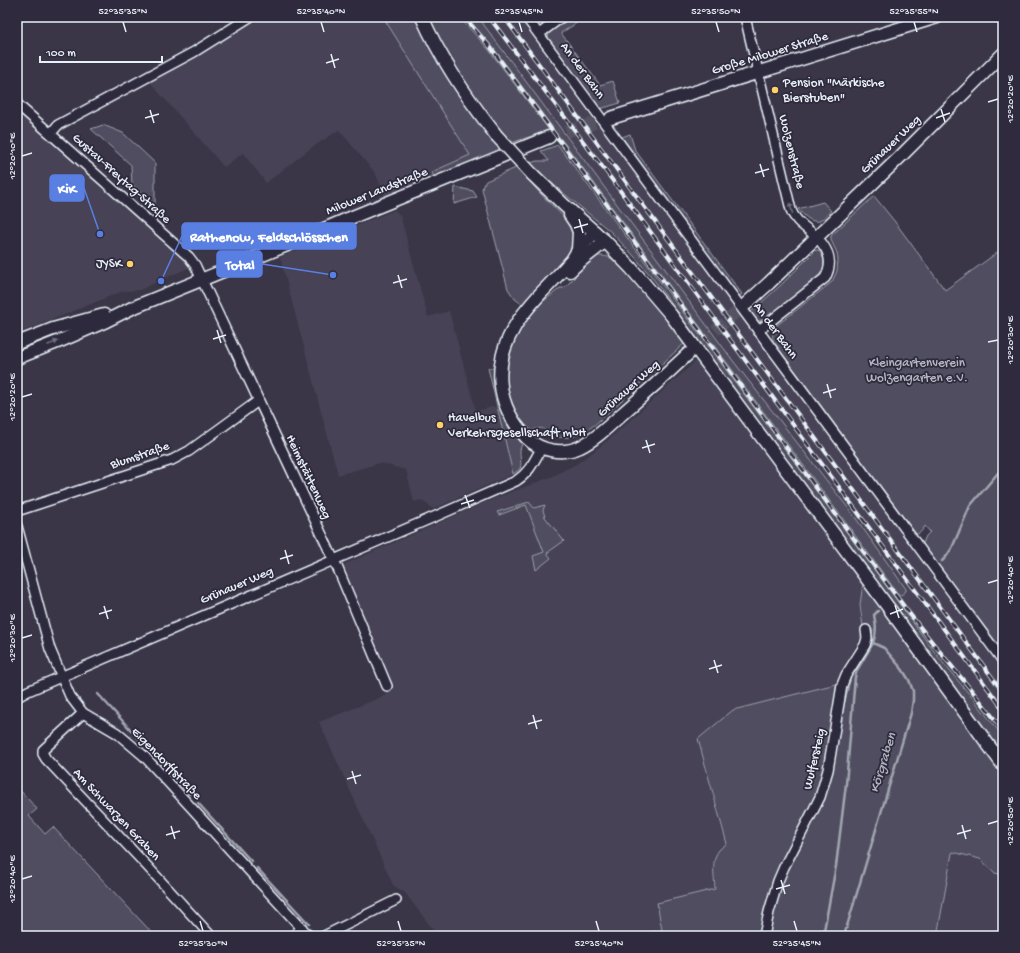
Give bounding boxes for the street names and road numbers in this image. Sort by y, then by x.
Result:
street label: Große Milower Straße [710,29,830,79]
street label: An der Bahn [557,40,608,103]
street label: Wolzenstraße [775,113,808,191]
street label: Grünauer Weg [858,113,924,177]
street label: Gustav-Freytag-Straße [69,131,174,227]
street label: Milower Landstraße [324,165,430,219]
street label: An der Bahn [750,300,801,363]
street label: Grünauer Weg [595,357,663,421]
street label: Heimstättenweg [282,433,334,521]
street label: Blumstraße [108,439,172,473]
street label: Grünauer Weg [198,564,276,608]
street label: Eigendorffstraße [128,725,204,803]
street label: Wulfersteig [801,727,829,791]
street label: Am Schwarzen Graben [69,766,163,865]

